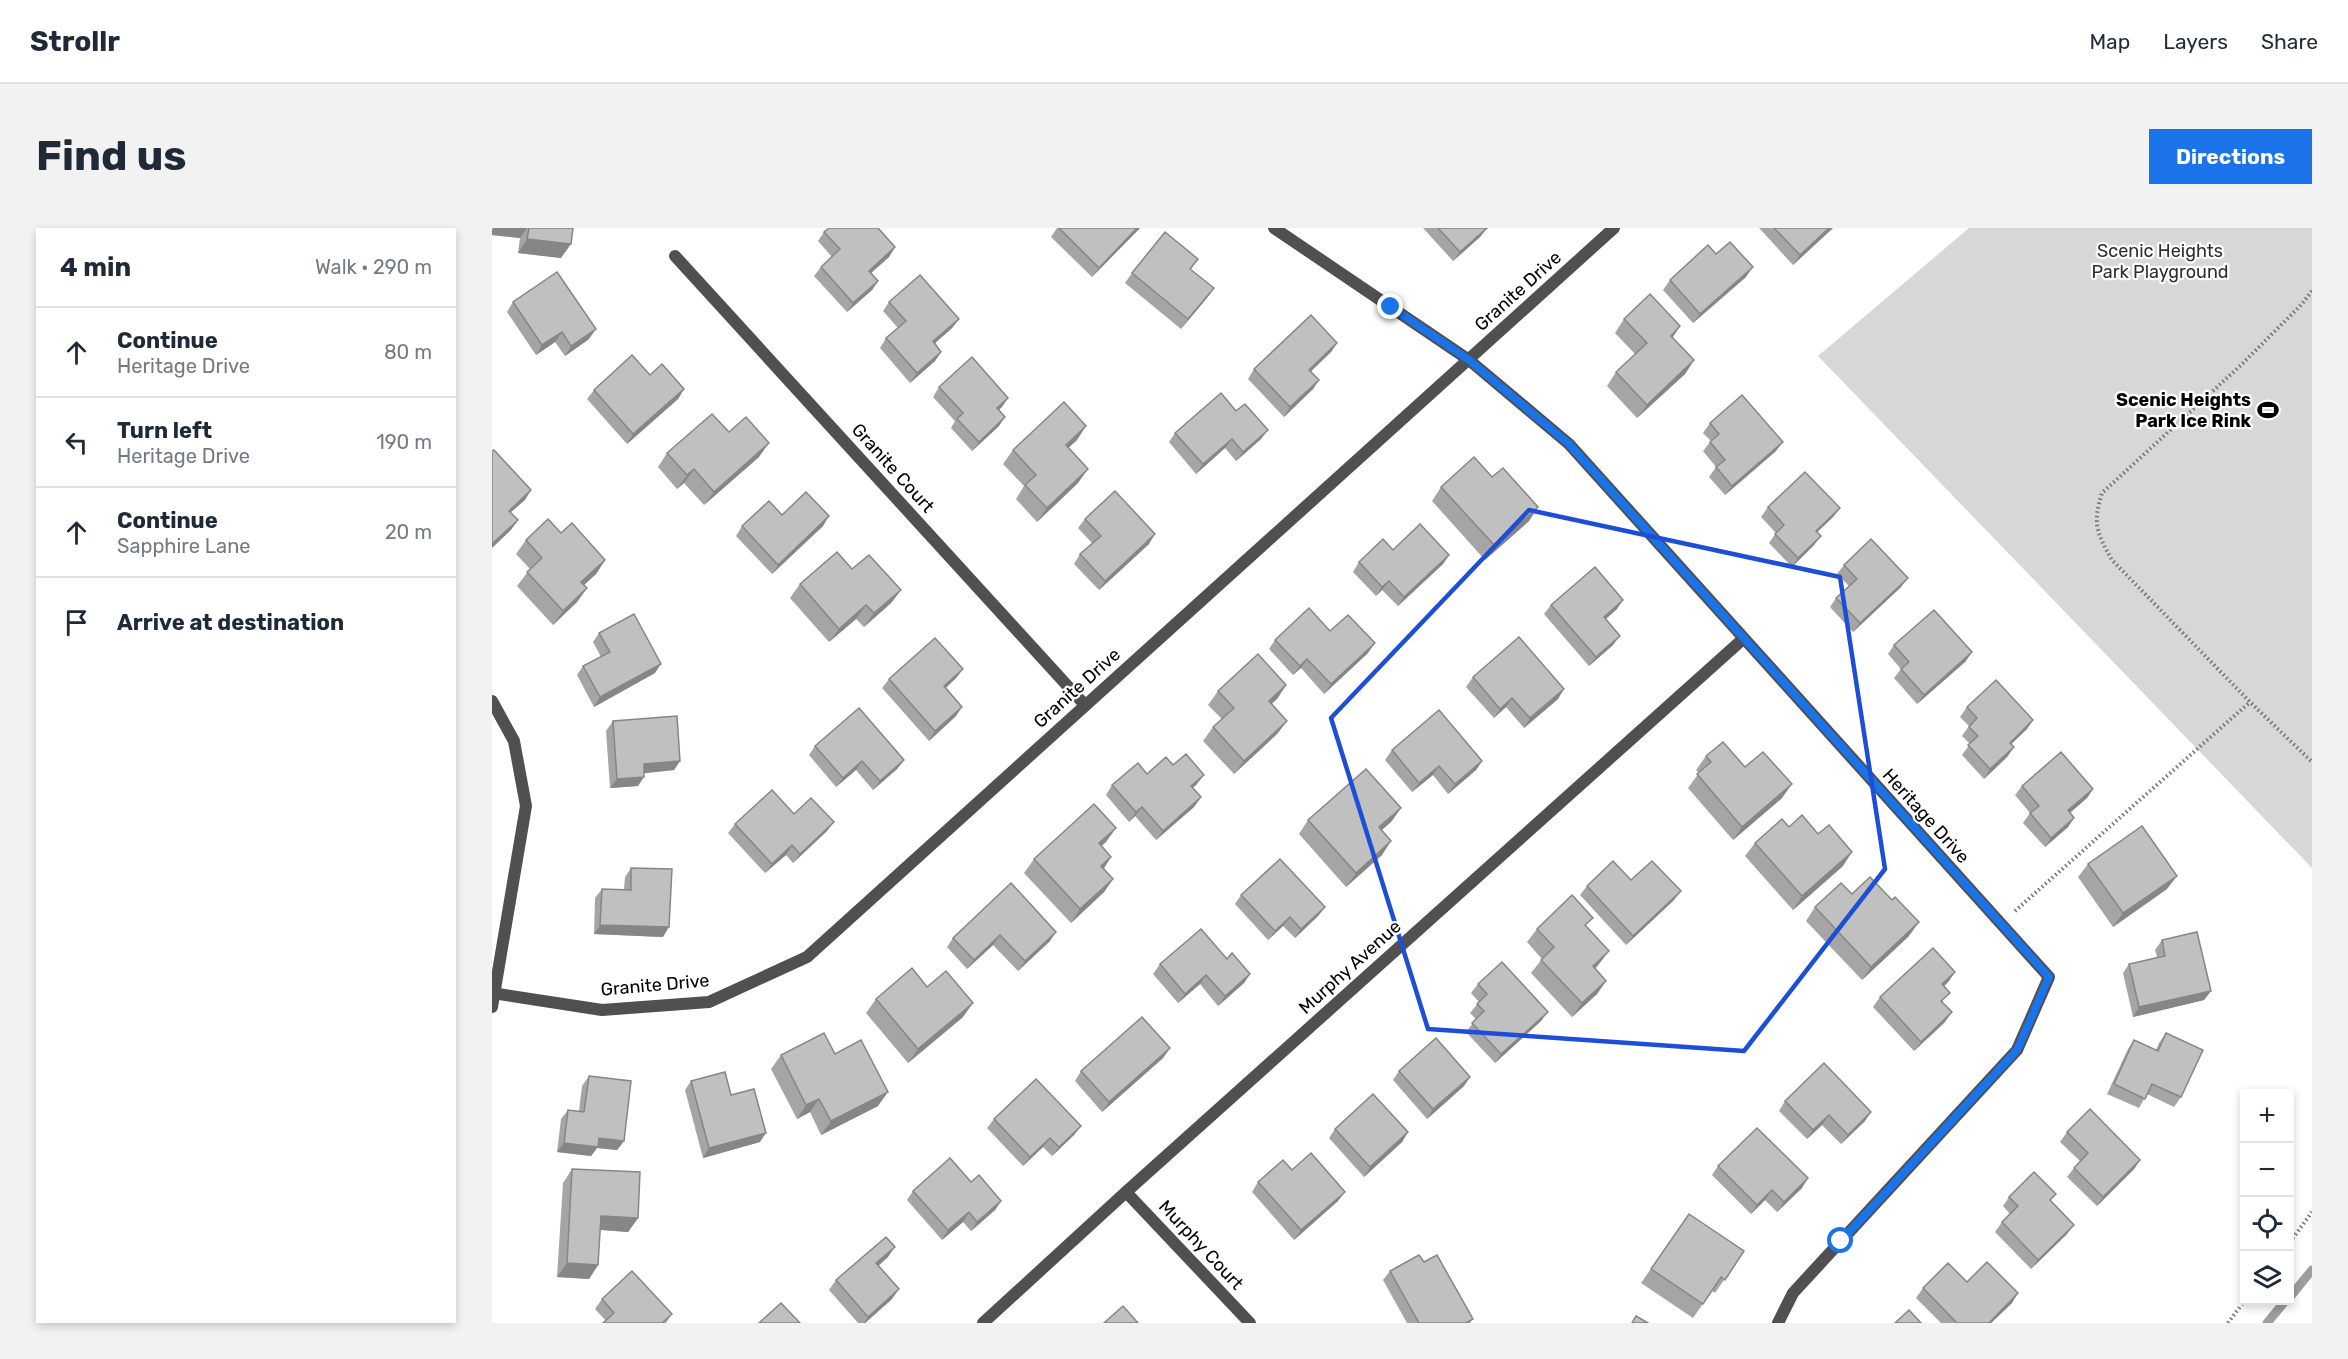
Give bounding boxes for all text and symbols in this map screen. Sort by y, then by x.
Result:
text: Strollr [30,25,120,58]
text: Map [2089,29,2130,54]
text: Layers [2163,29,2228,54]
text: Share [2261,29,2318,54]
button: Directions [2149,129,2312,184]
text: Find us [36,131,187,181]
park label: Scenic Heights Park Playground [2091,240,2229,283]
street label: Granite Drive [1470,246,1566,336]
text: 4 min [60,252,131,283]
text: Walk · 290 m [315,255,432,279]
route end [1377,293,1403,319]
text: Continue [117,327,218,354]
icon: ahead [60,336,93,369]
text: 80 m [384,340,432,364]
text: Heritage Drive [117,354,250,378]
place label: Scenic Heights Park Ice Rink [2116,389,2251,432]
sports icon: Scenic Heights Park Ice Rink [2256,398,2280,422]
text: Turn left [117,417,212,444]
street label: Granite Court [847,419,939,517]
icon: left [60,426,93,459]
text: 190 m [376,430,432,454]
text: Heritage Drive [117,444,250,468]
text: Continue [117,507,218,534]
icon: ahead [60,516,93,549]
text: 20 m [385,520,432,544]
text: Sapphire Lane [117,534,250,558]
icon: arrive [60,606,93,639]
text: Arrive at destination [117,609,344,636]
street label: Granite Drive [1029,643,1125,733]
street label: Heritage Drive [1878,764,1974,868]
street label: Murphy Avenue [1294,915,1406,1019]
street label: Granite Drive [600,969,710,1001]
map controls [2240,1089,2294,1305]
button: + [2240,1089,2294,1143]
button: − [2240,1143,2294,1197]
street label: Murphy Court [1154,1196,1248,1294]
button: locate [2240,1197,2294,1251]
route start [1827,1227,1853,1253]
button: layers [2240,1251,2294,1305]

